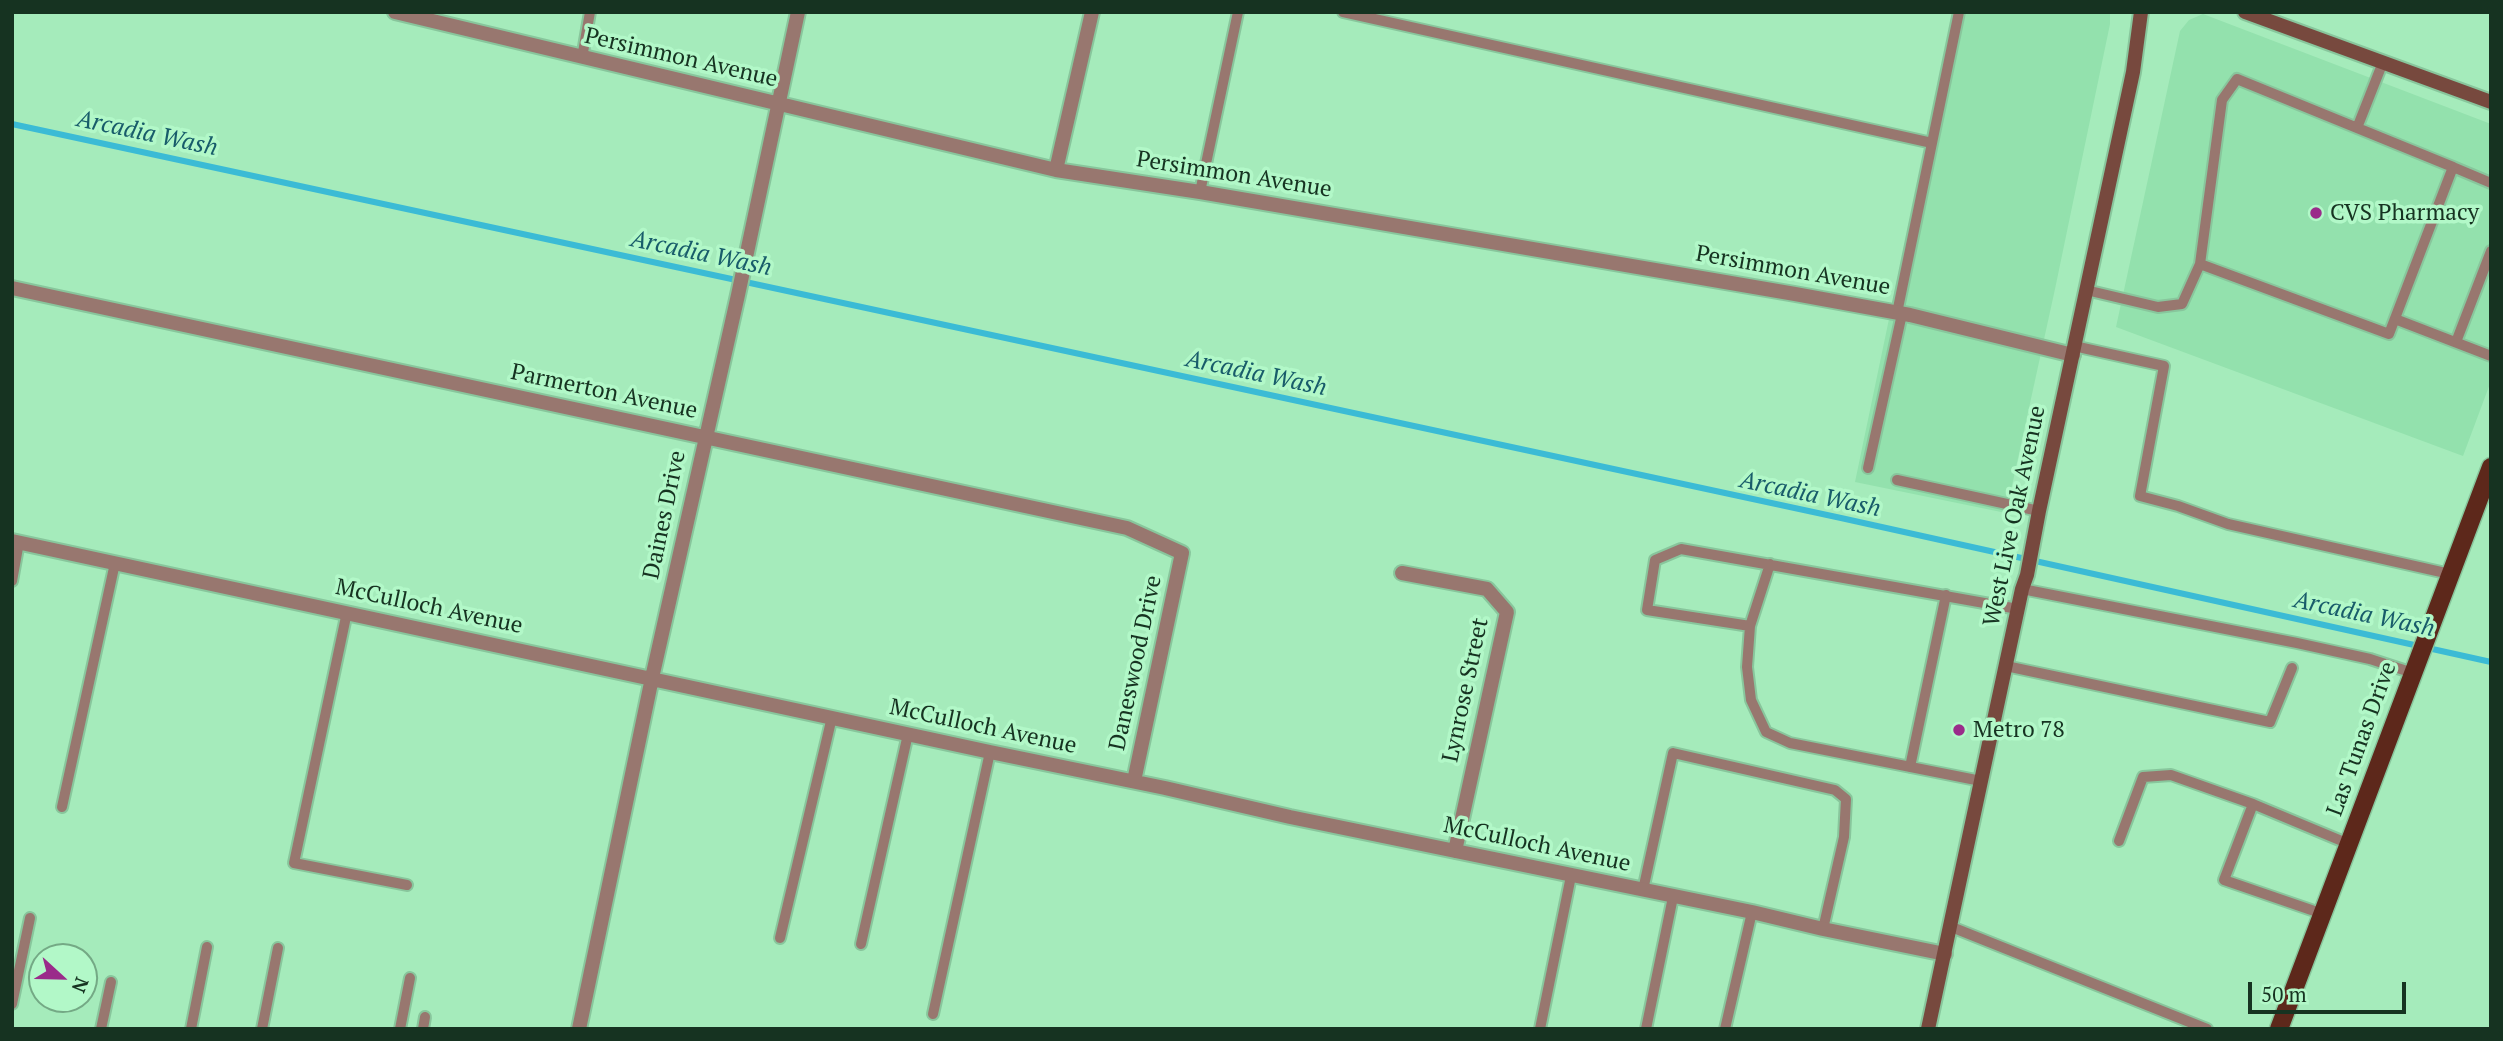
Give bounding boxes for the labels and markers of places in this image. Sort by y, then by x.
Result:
place label: CVS Pharmacy [2330,199,2479,227]
marker: CVS Pharmacy [2308,205,2324,221]
place label: Metro 78 [1973,716,2065,744]
marker: Metro 78 [1951,722,1967,738]

